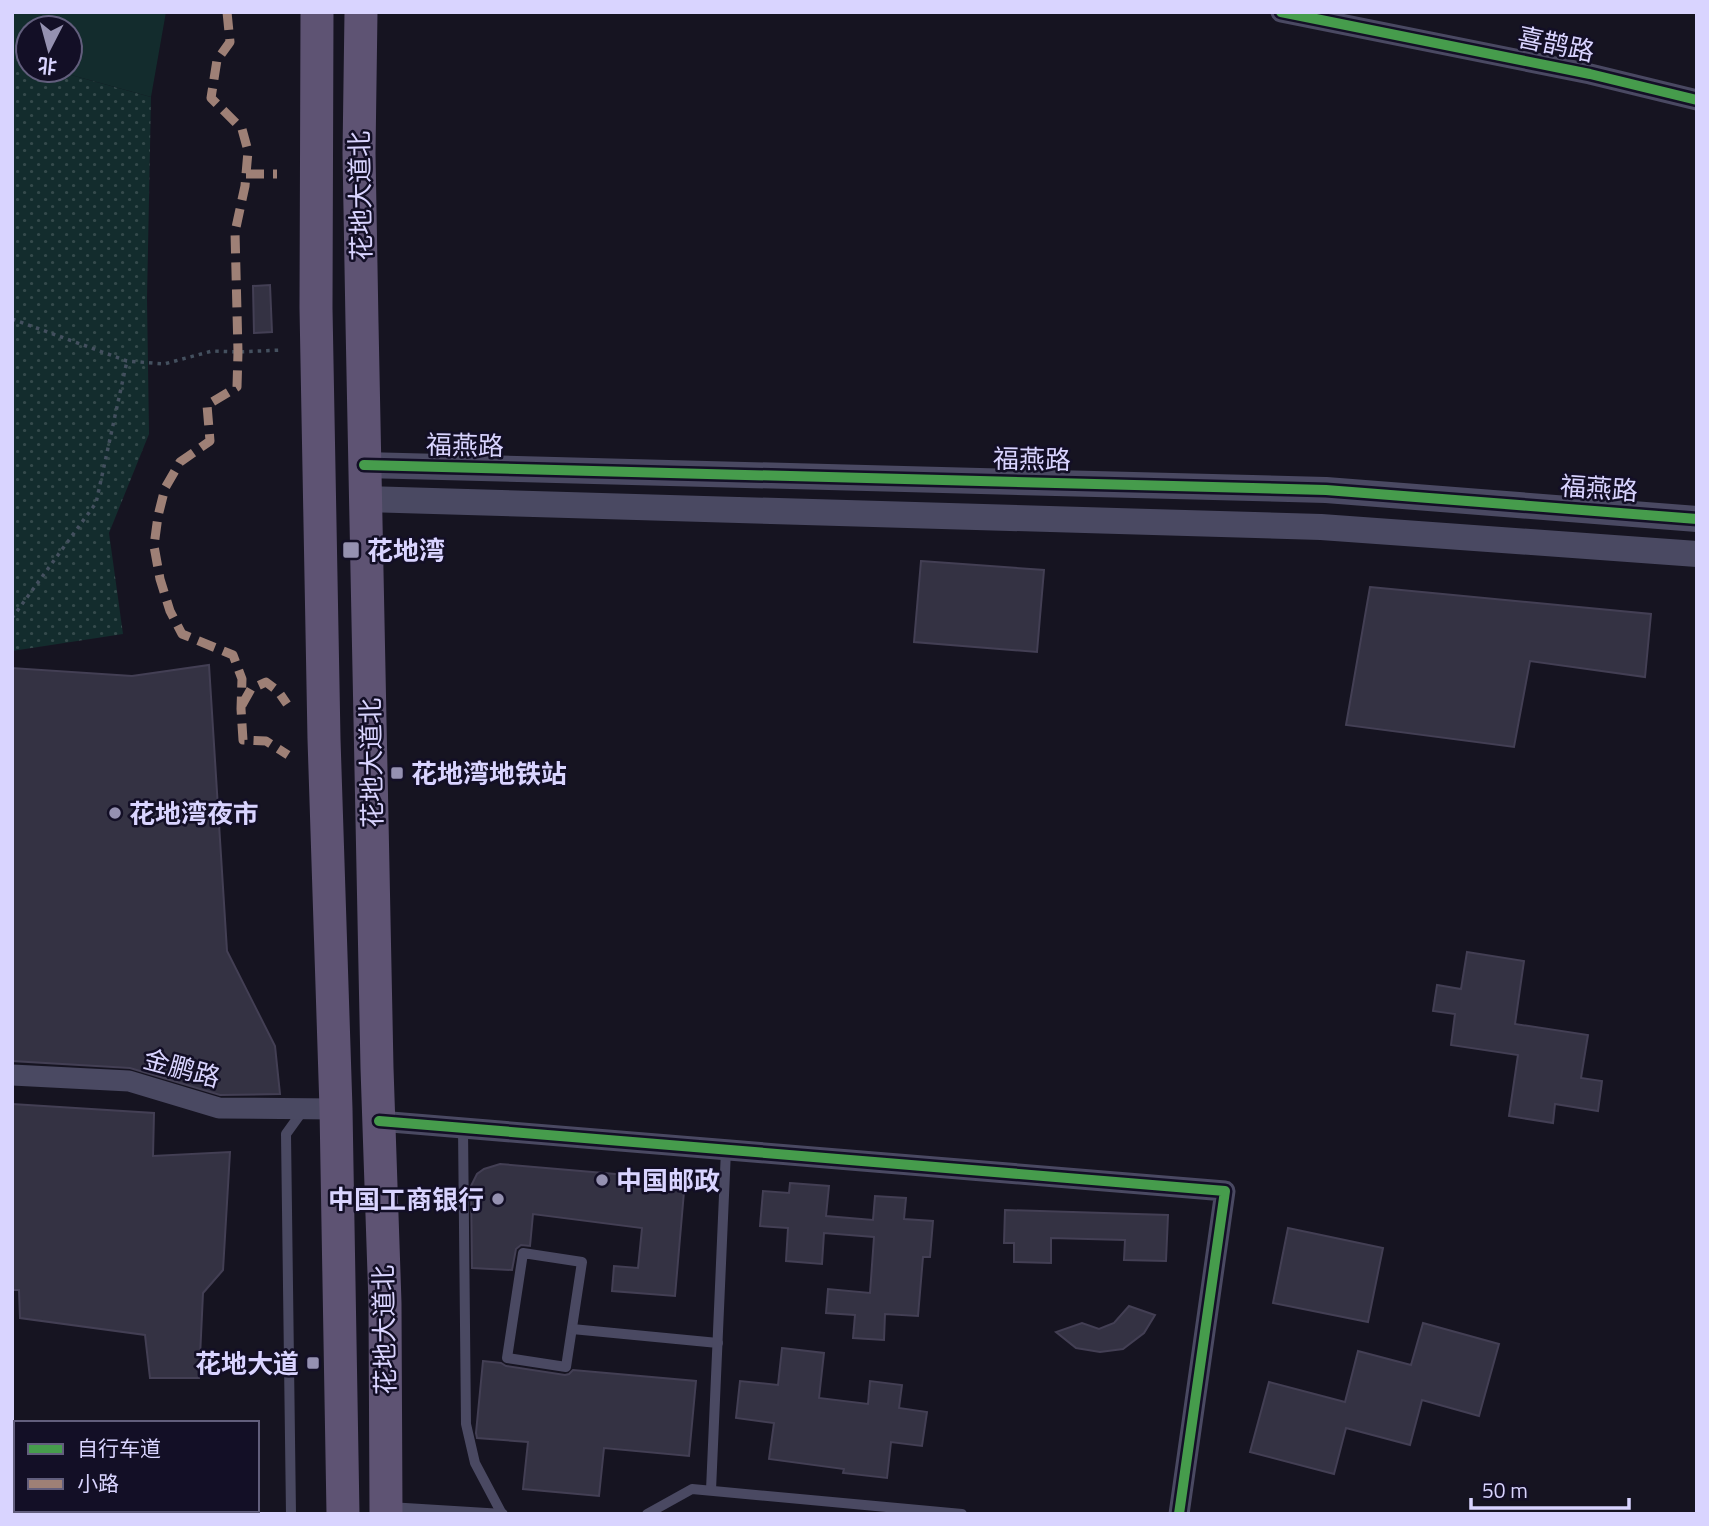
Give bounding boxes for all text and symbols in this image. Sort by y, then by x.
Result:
north arrow [14,14,84,84]
street label: 喜鹊路 [1514,17,1598,71]
text: 北 [36,51,58,82]
street label: 花地大道北 [339,131,381,261]
street label: 福燕路 [426,425,504,465]
street label: 福燕路 [993,439,1071,479]
street label: 福燕路 [1559,466,1639,510]
place label: 花地湾 [367,531,445,570]
marker: 花地湾 [341,540,361,560]
street label: 花地大道北 [350,698,392,828]
place label: 花地湾地铁站 [411,754,567,793]
marker: 花地湾地铁站 [389,765,405,781]
place label: 花地湾夜市 [129,794,259,833]
marker: 花地湾夜市 [107,805,123,821]
street label: 金鹏路 [139,1039,225,1097]
place label: 中国邮政 [616,1161,720,1200]
marker: 中国邮政 [594,1172,610,1188]
place label: 中国工商银行 [328,1180,484,1219]
marker: 中国工商银行 [490,1191,506,1207]
street label: 花地大道北 [363,1265,405,1395]
place label: 花地大道 [195,1344,299,1383]
marker: 花地大道 [305,1355,321,1371]
legend [14,1421,259,1512]
text: 自行车道 [77,1432,161,1464]
scale bar [1471,1466,1628,1510]
text: 小路 [77,1467,119,1499]
text: 50 m [1482,1474,1528,1506]

